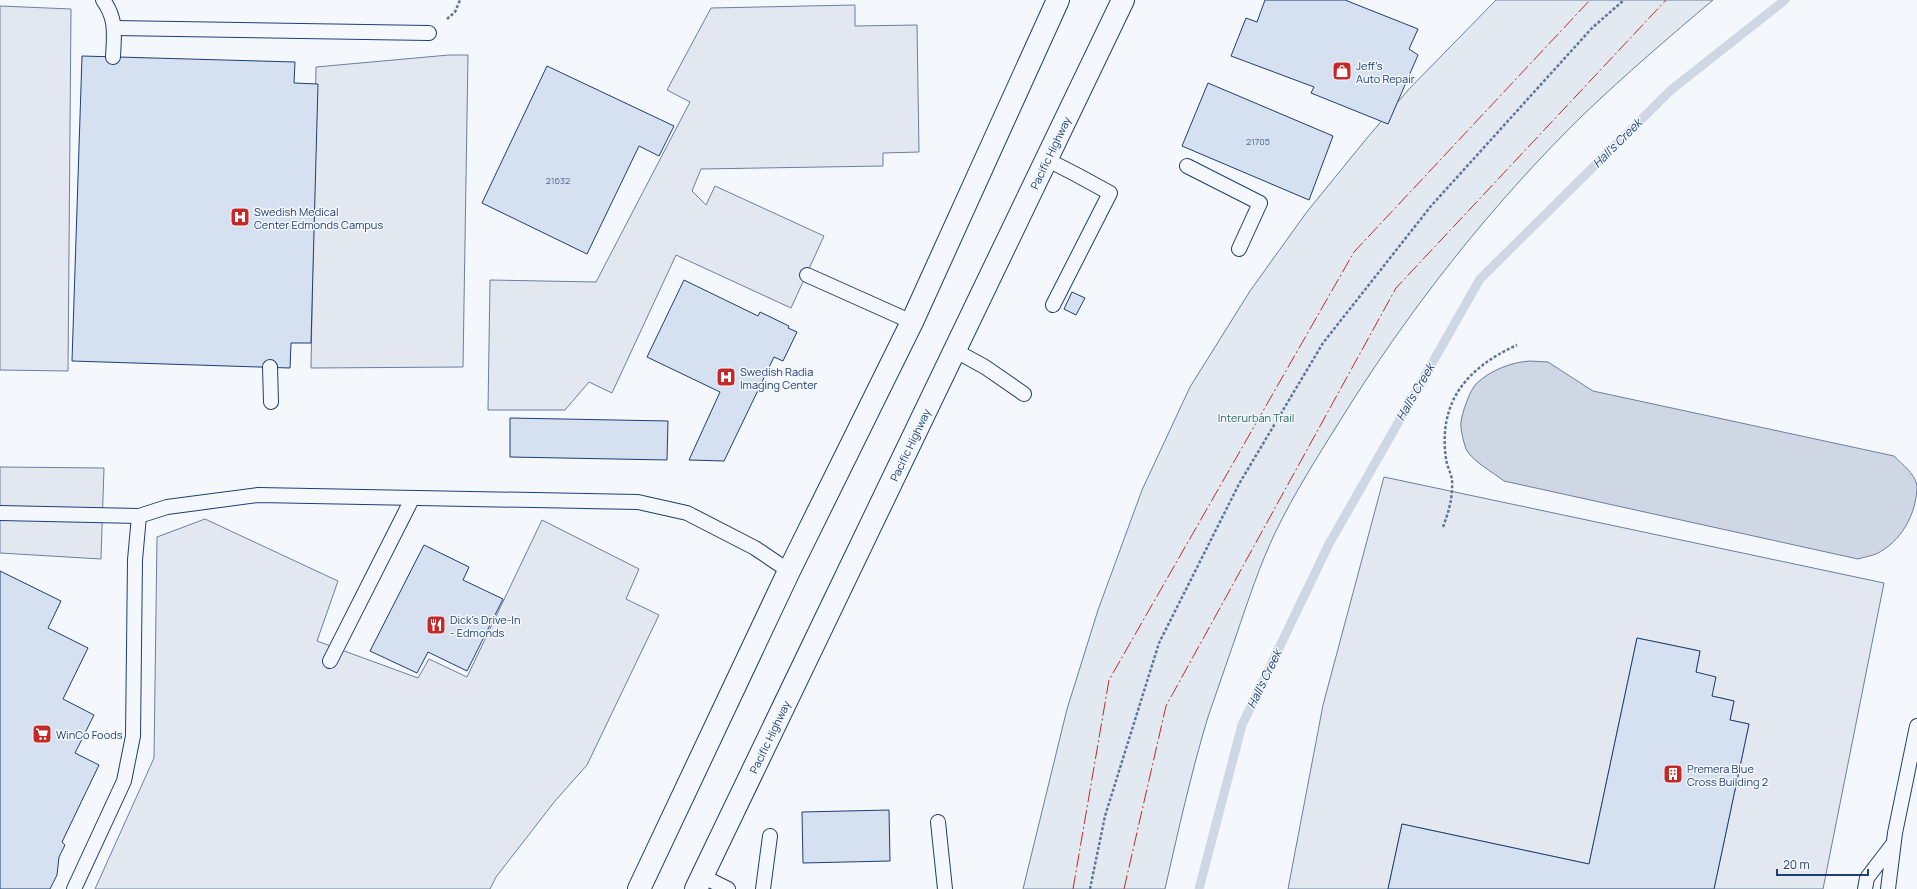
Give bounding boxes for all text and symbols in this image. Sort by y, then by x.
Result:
place label: Jeff’s Auto Repair [1356,58,1415,86]
shop icon: Jeff’s Auto Repair [1331,60,1353,82]
water label: Hall's Creek [1589,113,1647,171]
street label: Pacific Highway [1026,114,1074,191]
house number: 21705 [1246,135,1270,148]
house number: 21632 [546,174,570,187]
place label: Swedish Medical Center Edmonds Campus [254,204,383,232]
hospital icon: Swedish Medical Center Edmonds Campus [229,206,251,228]
water label: Hall's Creek [1392,359,1439,424]
place label: Swedish Radia Imaging Center [740,364,818,392]
hospital icon: Swedish Radia Imaging Center [715,366,737,388]
street label: Pacific Highway [886,406,933,483]
park label: Interurban Trail [1218,410,1294,425]
place label: Dick's Drive-In - Edmonds [450,612,520,640]
restaurant icon: Dick's Drive-In - Edmonds [425,614,447,636]
water label: Hall's Creek [1242,645,1286,711]
street label: Pacific Highway [745,698,793,775]
supermarket icon: WinCo Foods [31,723,53,745]
place label: WinCo Foods [56,727,123,742]
place label: Premera Blue Cross Building 2 [1687,761,1768,789]
building icon: Premera Blue Cross Building 2 [1662,763,1684,785]
scale bar [1777,851,1868,877]
text: 20 m [1783,856,1810,873]

